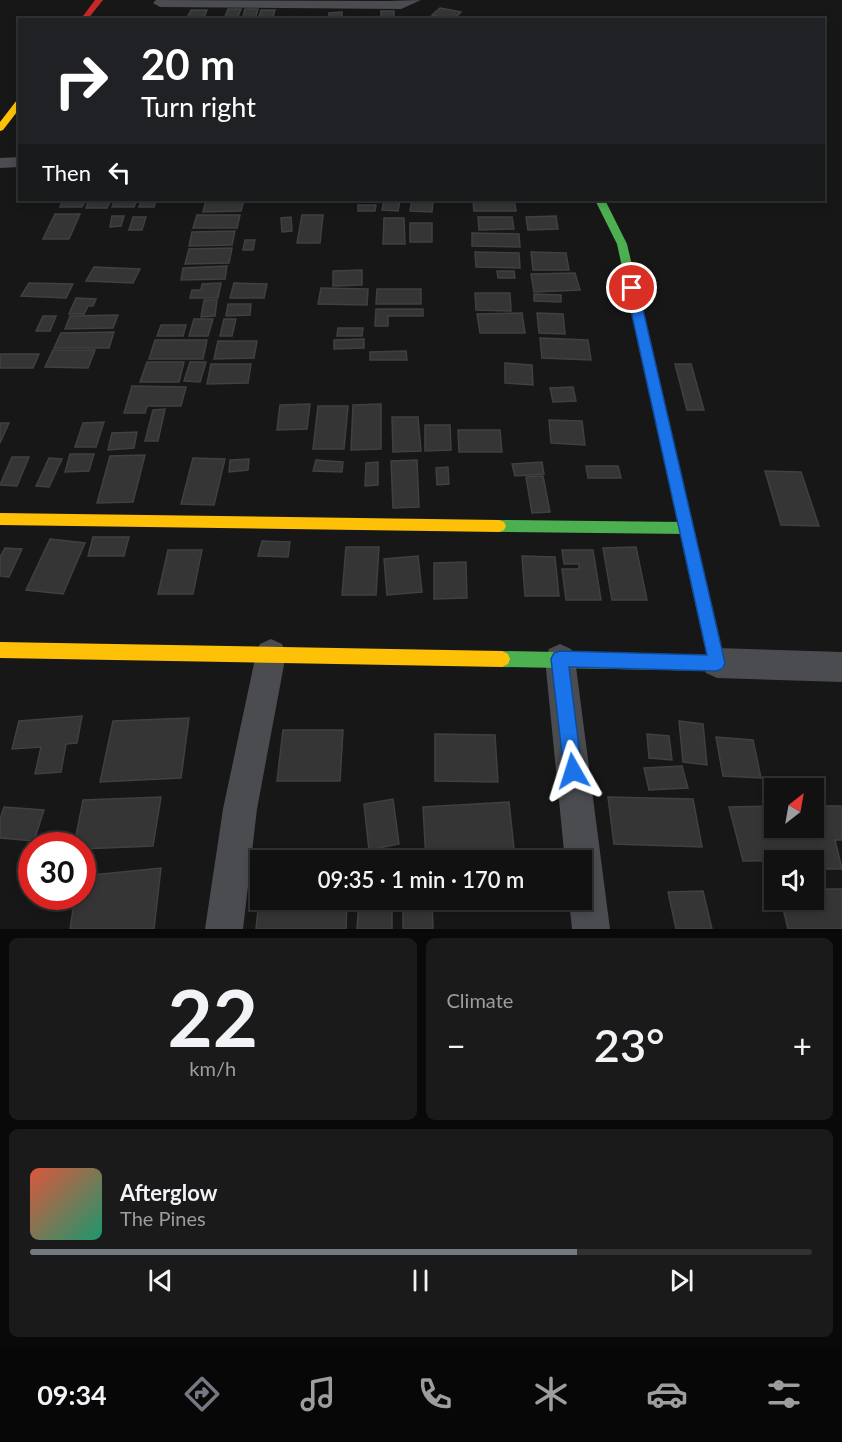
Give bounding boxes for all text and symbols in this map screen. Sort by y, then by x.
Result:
text: 20 m [141,39,235,89]
icon: right [42,42,120,120]
text: Turn right [141,90,256,123]
icon: left [103,156,136,189]
text: Then [42,159,91,186]
pin [606,262,657,313]
icon: arrive [615,271,648,304]
position arrow [541,739,605,803]
north arrow [764,778,824,838]
map controls [764,778,824,910]
speed limit sign: 30 [18,832,96,910]
button: sound [764,850,824,910]
text: 09:35 · 1 min · 170 m [318,866,524,893]
text: 22 [168,970,258,1064]
text: Climate [447,988,513,1012]
text: 23° [594,1018,665,1072]
text: − [447,1025,466,1065]
text: + [793,1025,812,1065]
text: km/h [189,1056,236,1080]
text: Afterglow [120,1179,217,1206]
text: The Pines [120,1206,206,1230]
icon: previous [144,1264,177,1297]
icon: pause [404,1264,437,1297]
icon: next [665,1264,698,1297]
icon: directions [181,1373,223,1415]
icon: music [297,1373,339,1415]
icon: phone [414,1373,456,1415]
icon: climate [530,1373,572,1415]
icon: car [646,1373,688,1415]
icon: filters [763,1373,805,1415]
text: 09:34 [37,1378,107,1411]

